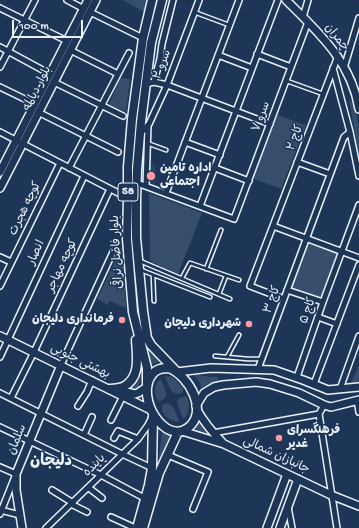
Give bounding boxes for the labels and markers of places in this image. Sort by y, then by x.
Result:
place label: اداره تامین اجتماعی [160,162,211,190]
marker: اداره تامین اجتماعی [145,170,157,182]
place label: فرمانداری دلیجان [32,313,114,327]
marker: فرمانداری دلیجان [117,315,127,325]
place label: شهرداری دلیجان [164,317,241,331]
marker: شهرداری دلیجان [244,319,254,329]
place label: فرهنگسرای غدیر [287,424,340,452]
marker: فرهنگسرای غدیر [274,433,284,443]

